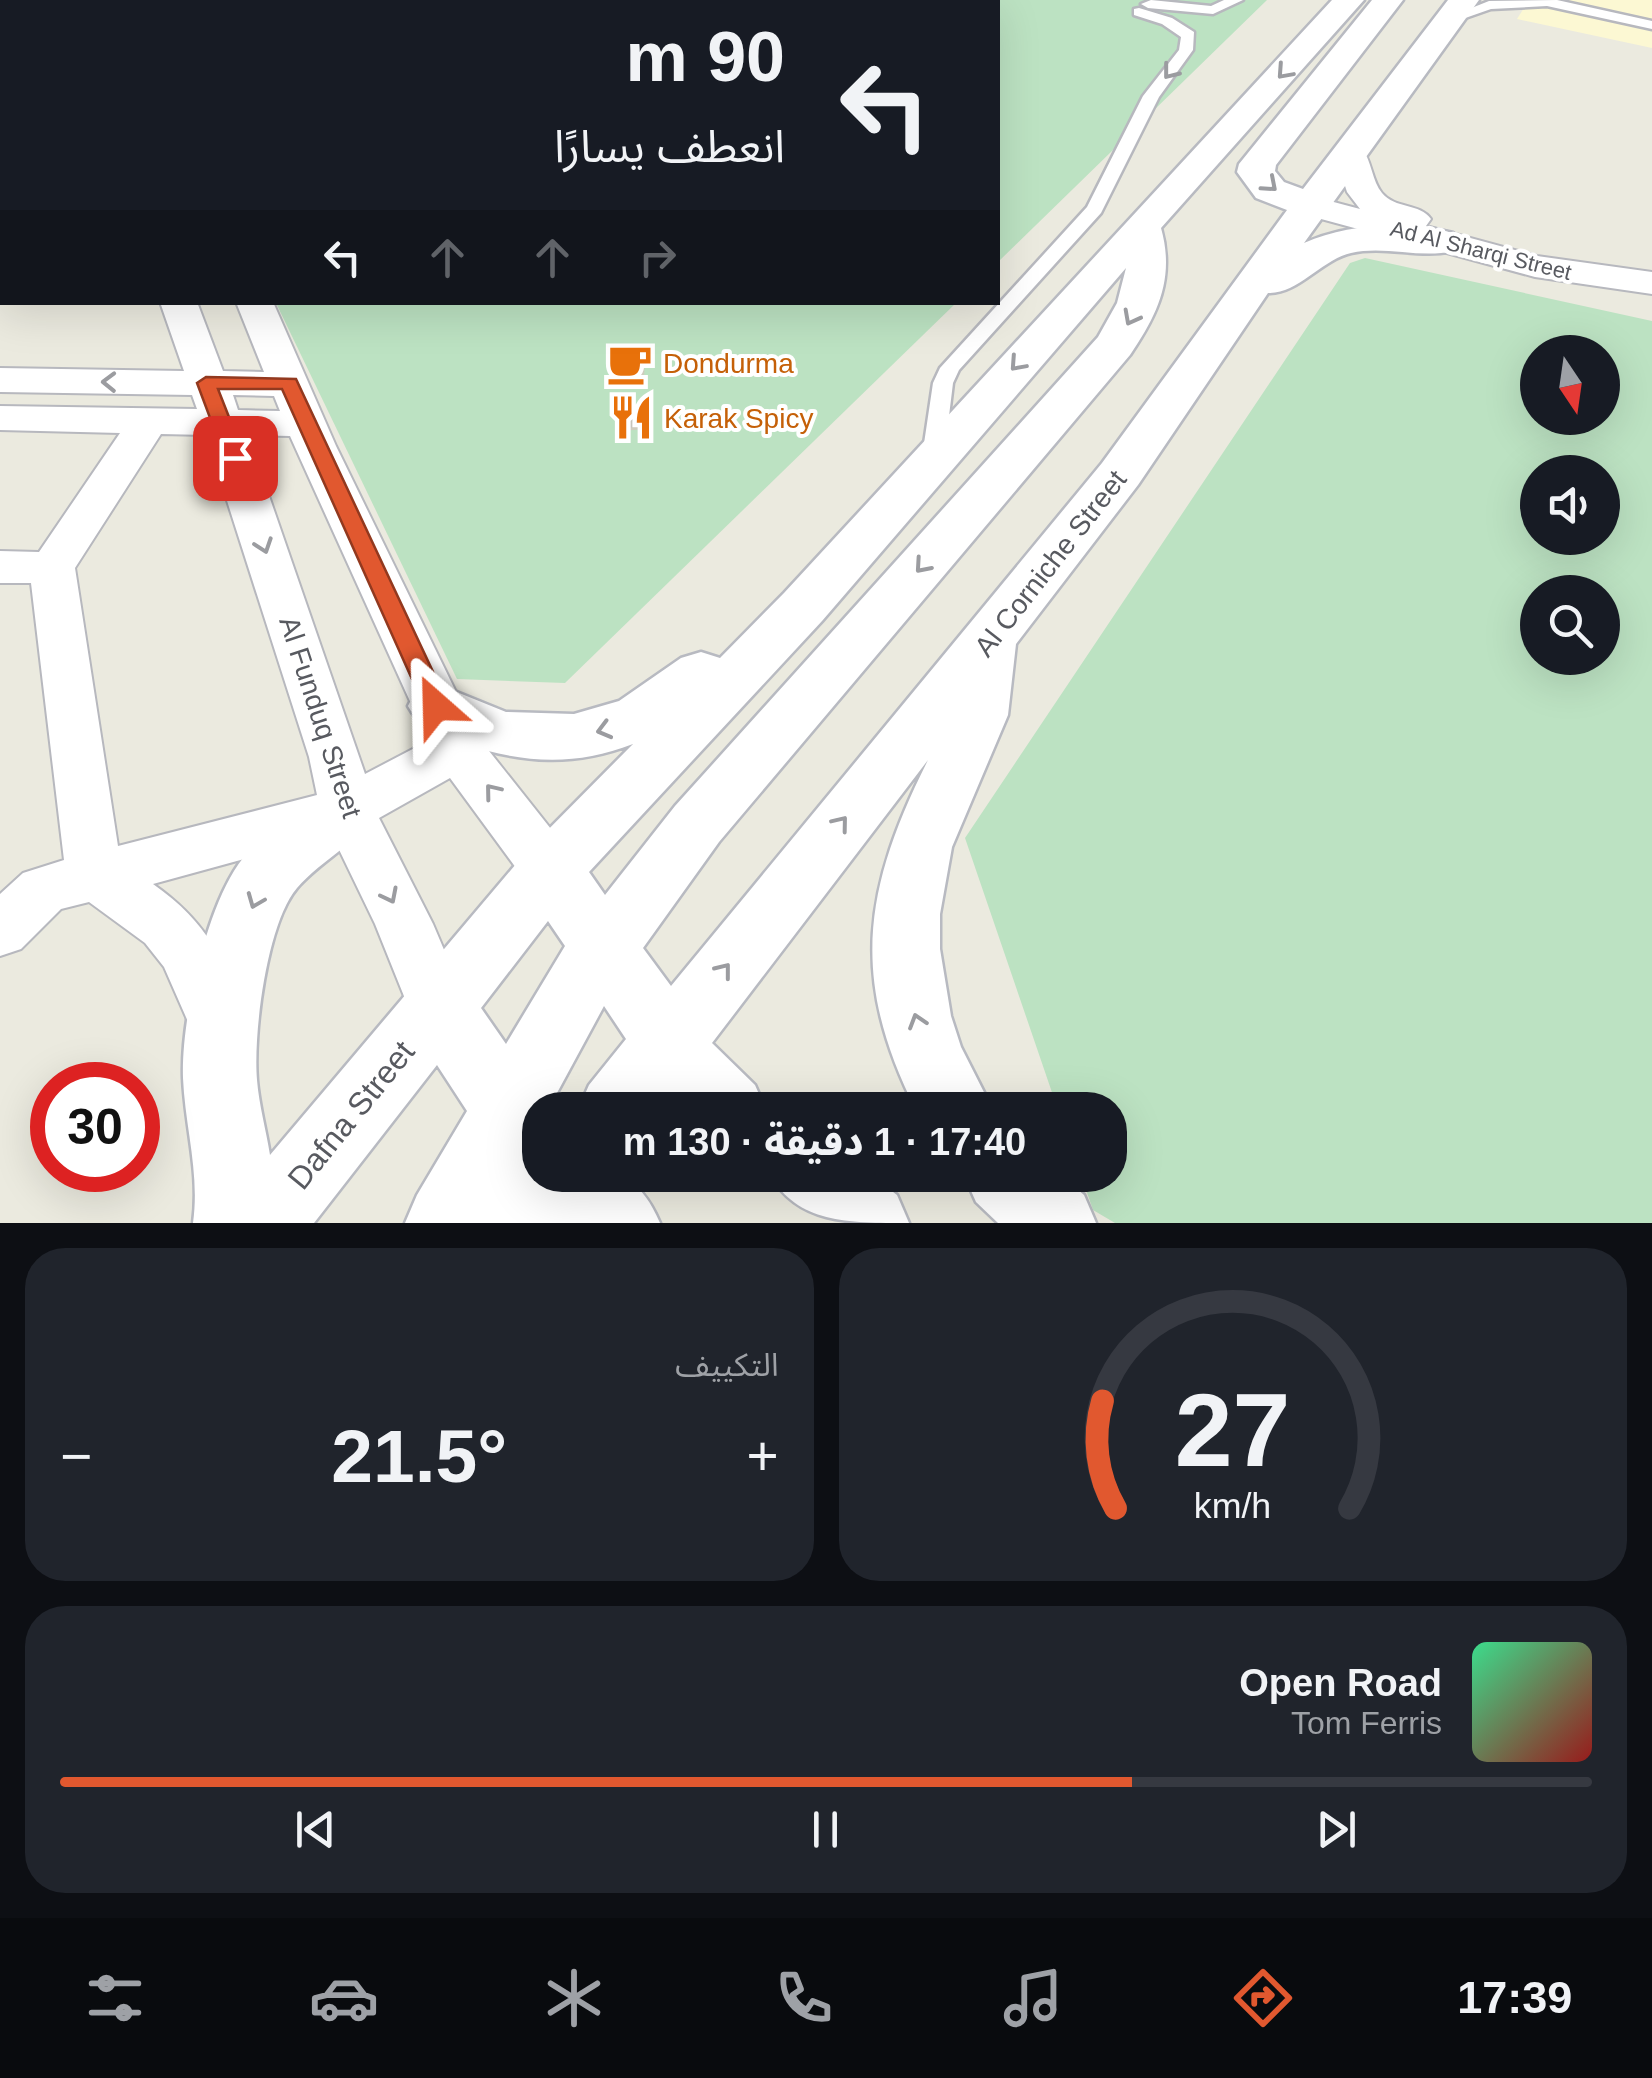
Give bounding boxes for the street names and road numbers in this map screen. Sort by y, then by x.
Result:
street label: Ad Al Sharqi Street [1388,216,1574,285]
street label: Al Corniche Street [968,464,1133,662]
street label: Al Funduq Street [273,612,368,822]
street label: Dafna Street [280,1034,422,1196]

